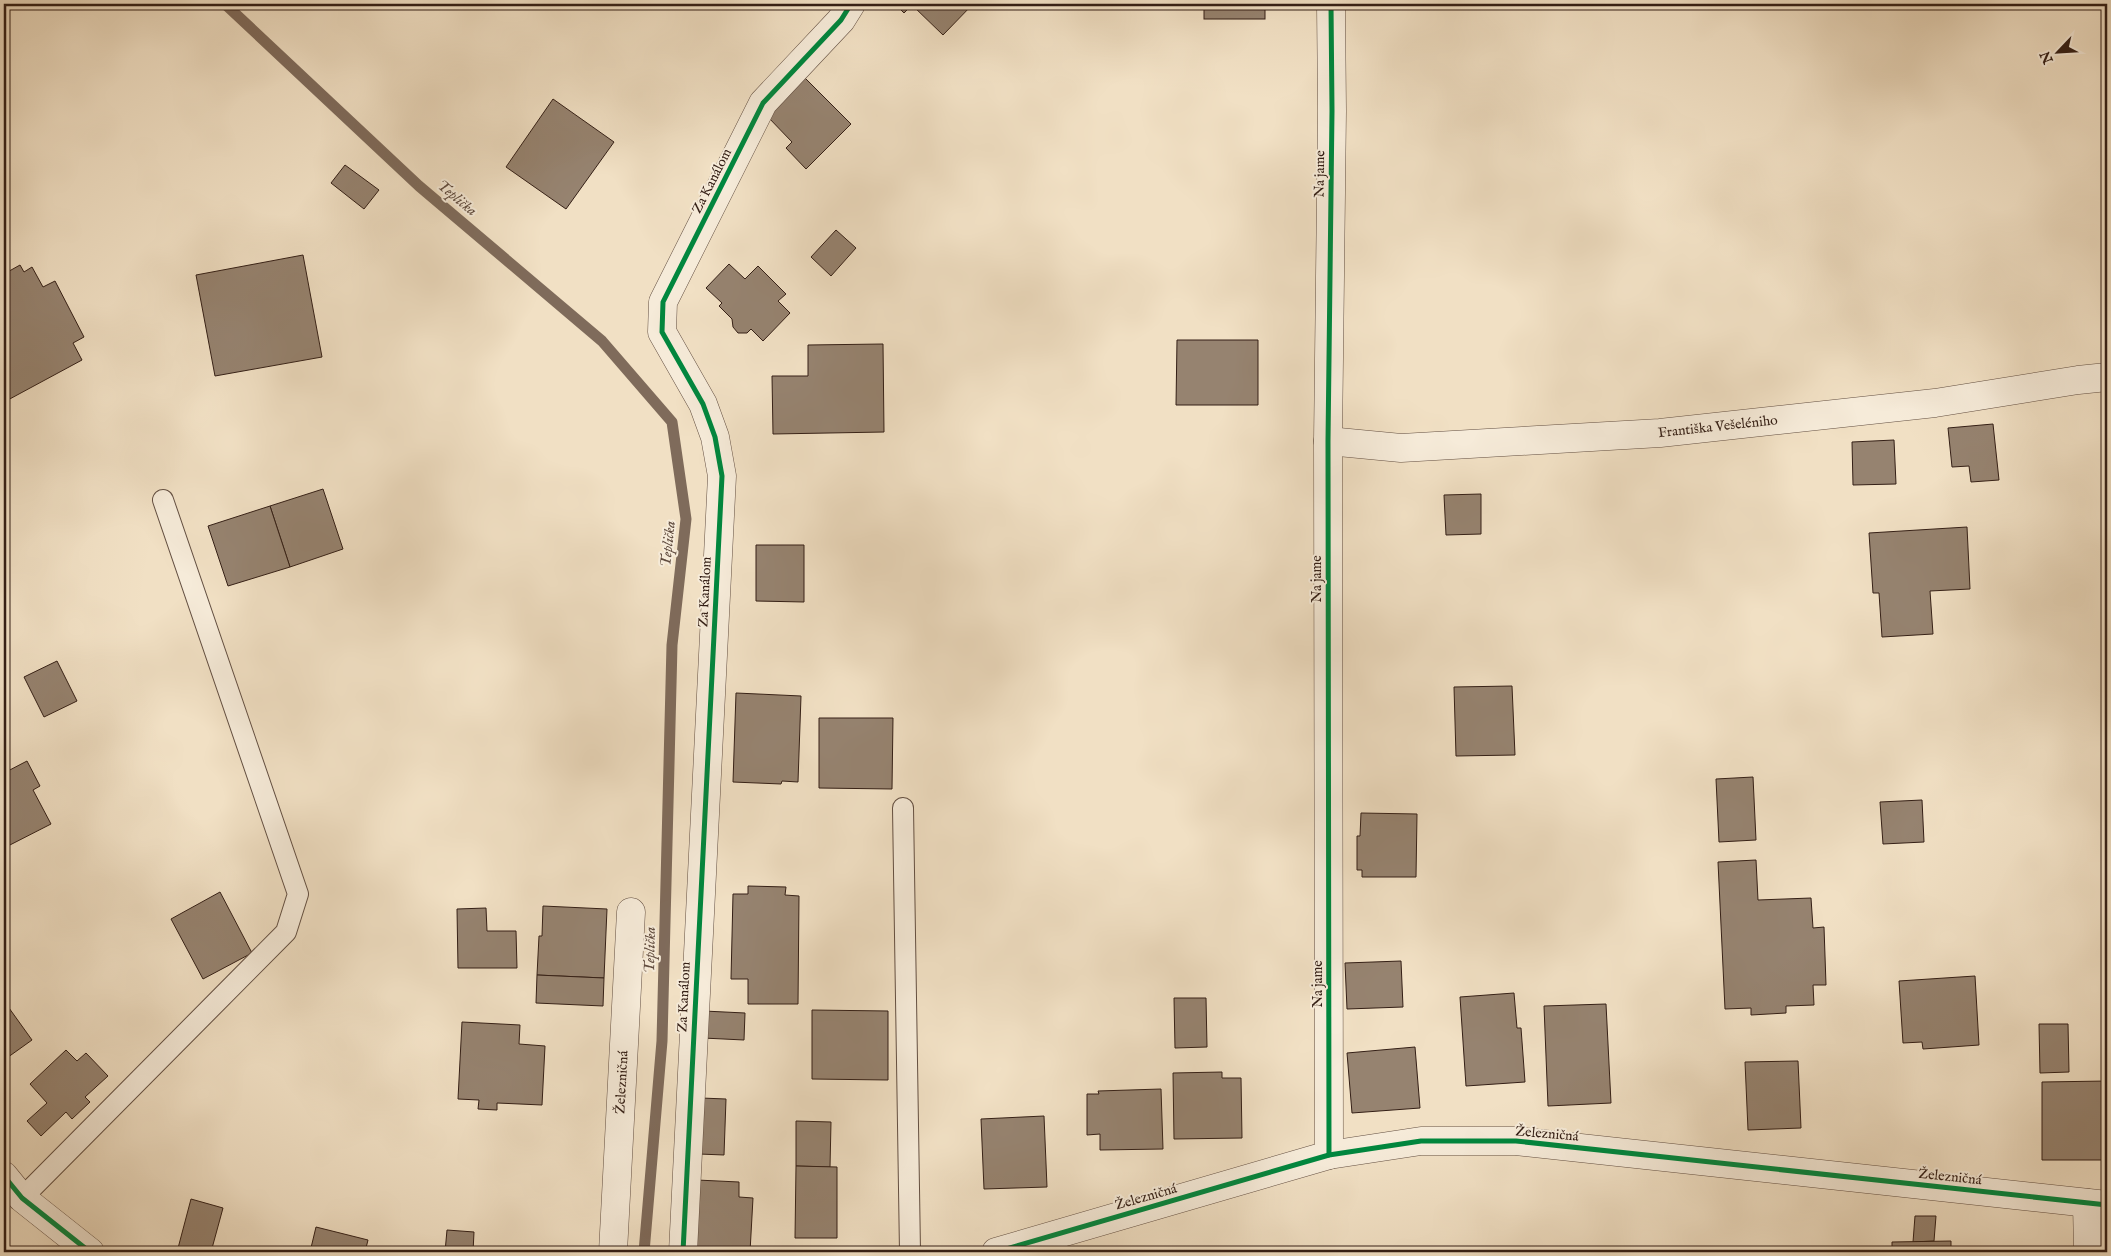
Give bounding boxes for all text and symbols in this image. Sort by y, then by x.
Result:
north arrow [2034,28,2084,78]
text: N [2036,48,2058,67]
street label: Za Kanálom [688,145,736,217]
street label: Na jame [1311,150,1329,198]
water label: Teplička [433,176,481,220]
street label: Františka Vešeléniho [1657,411,1779,442]
water label: Teplička [656,520,680,568]
street label: Na jame [1308,555,1326,603]
street label: Za Kanálom [694,556,716,628]
water label: Teplička [640,926,660,973]
street label: Na jame [1309,960,1327,1008]
street label: Za Kanálom [673,961,695,1033]
street label: Železničná [611,1049,633,1115]
street label: Železničná [1515,1122,1580,1146]
street label: Železničná [1917,1165,1984,1189]
street label: Železničná [1113,1179,1180,1214]

